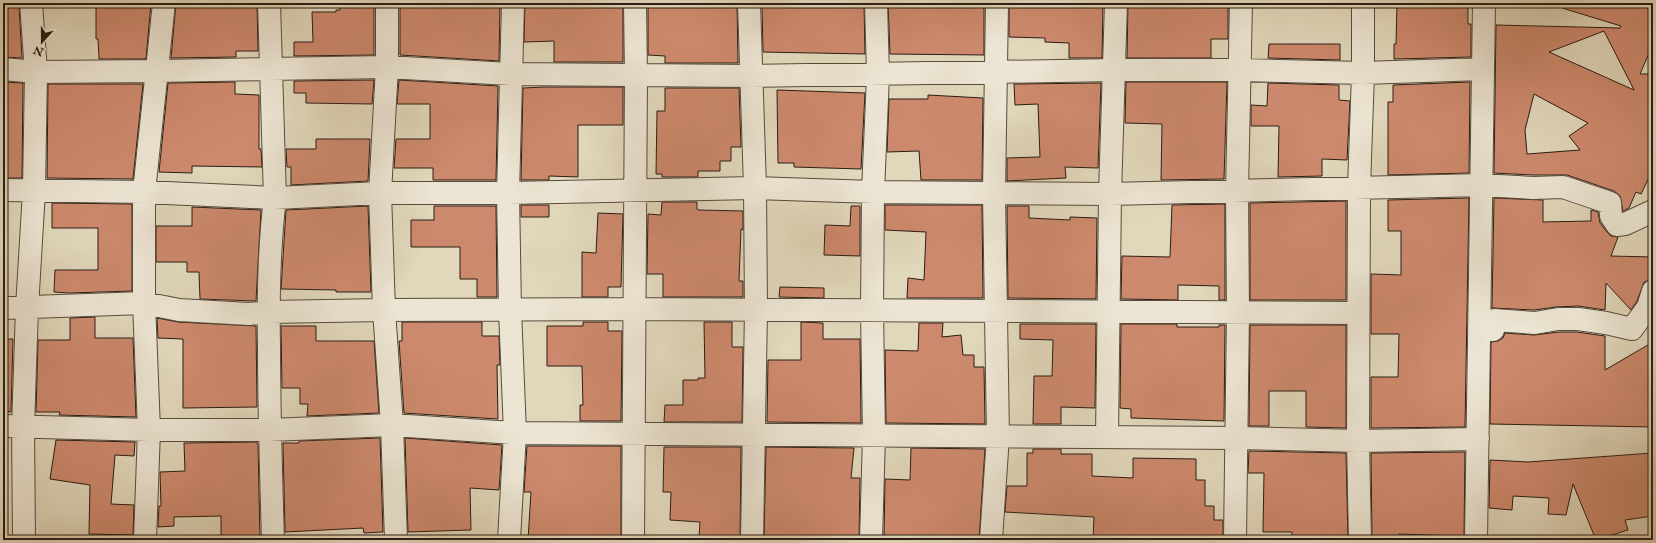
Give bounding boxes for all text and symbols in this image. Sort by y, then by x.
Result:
north arrow [22,22,62,62]
text: N [31,43,46,59]

